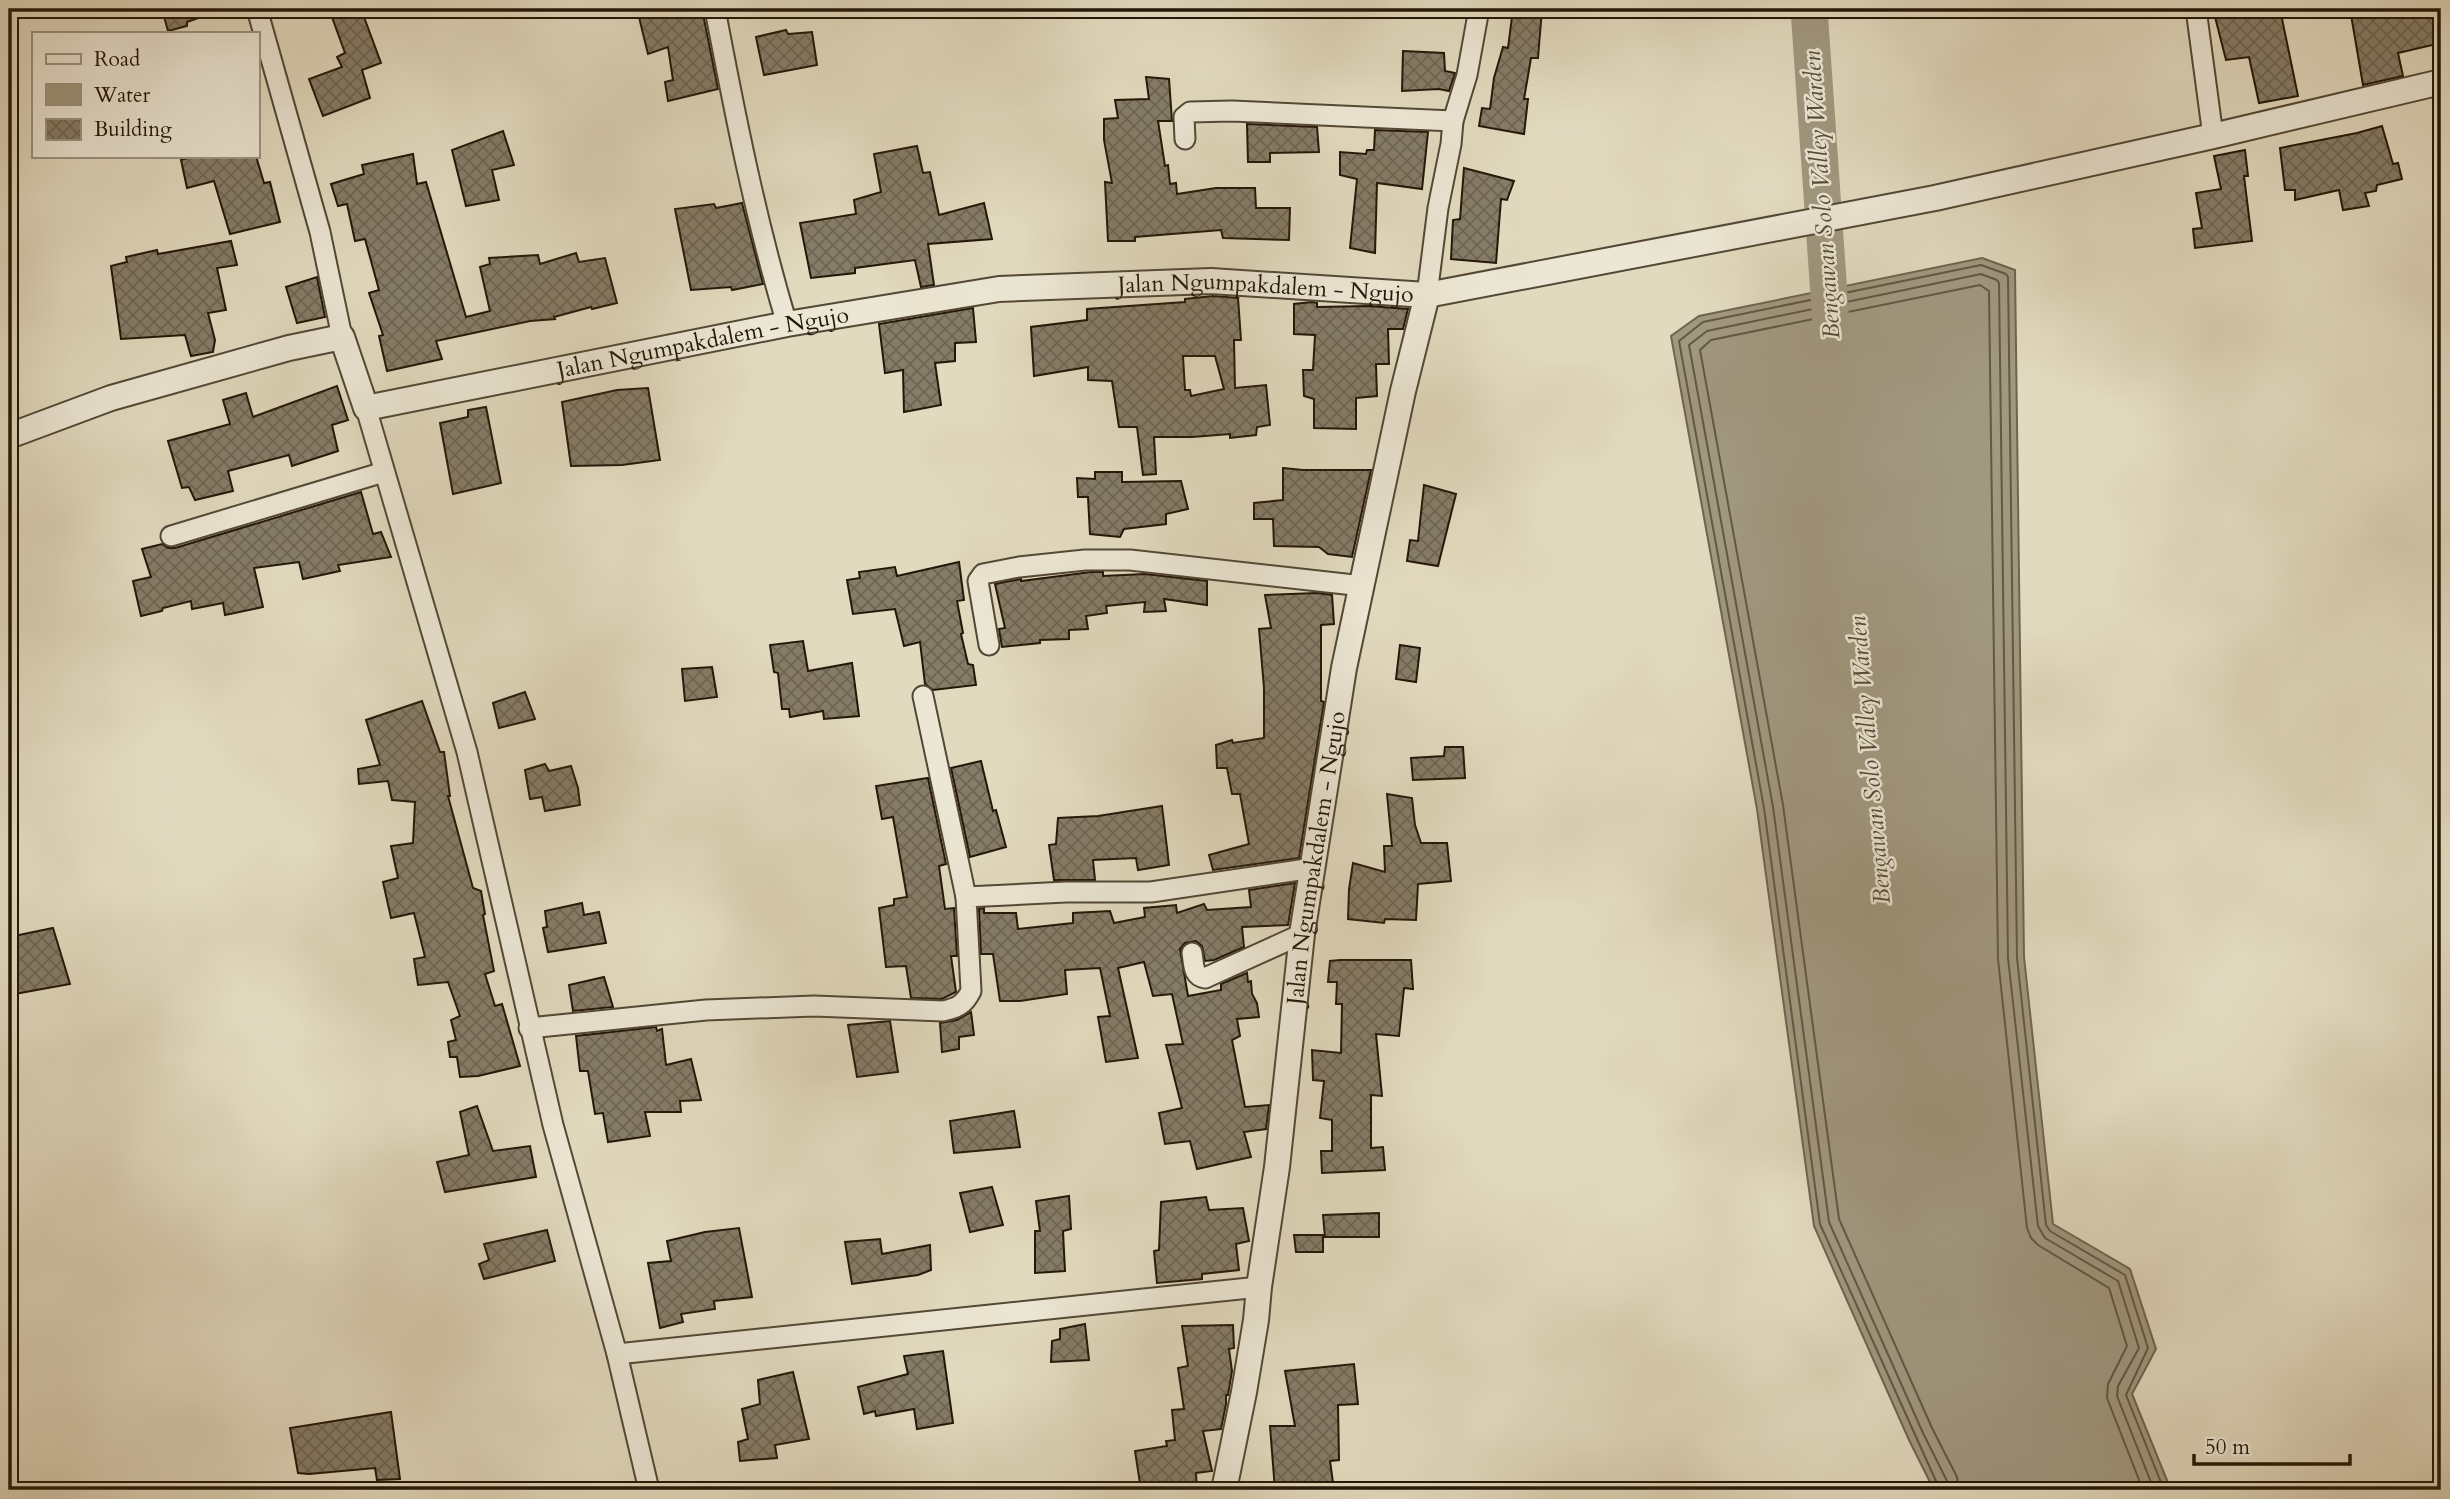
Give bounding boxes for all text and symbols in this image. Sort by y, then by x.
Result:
legend [32,32,259,158]
text: Road [94,45,140,74]
water label: Bengawan Solo Valley Warden [1795,49,1849,340]
text: Water [93,81,150,110]
text: Building [94,115,172,144]
street label: Jalan Ngumpakdalem - Ngujo [1114,265,1415,310]
street label: Jalan Ngumpakdalem - Ngujo [551,299,851,386]
water label: Bengawan Solo Valley Warden [1841,614,1899,905]
street label: Jalan Ngumpakdalem - Ngujo [1279,709,1352,1009]
scale bar [2194,1422,2350,1466]
text: 50 m [2205,1433,2250,1462]

